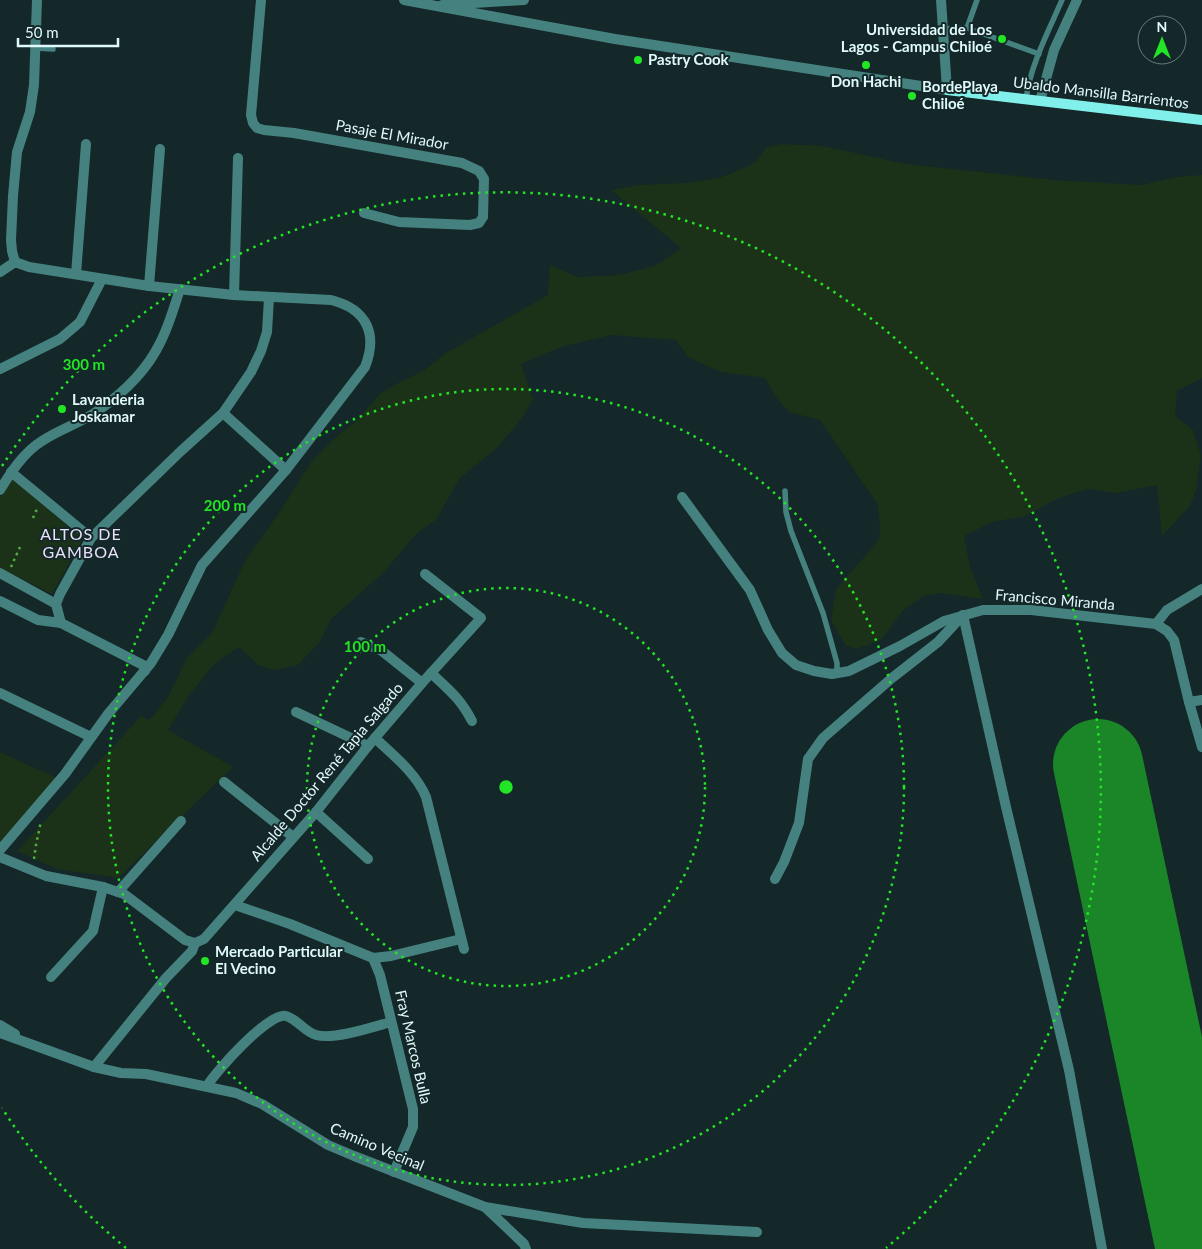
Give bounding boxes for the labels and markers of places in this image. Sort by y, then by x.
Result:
place label: Universidad de Los Lagos - Campus Chiloé [841,20,992,55]
marker: Universidad de Los Lagos - Campus Chiloé [996,33,1008,45]
place label: Pastry Cook [648,50,730,68]
marker: Pastry Cook [632,54,644,66]
marker: Don Hachi [860,59,872,71]
place label: Don Hachi [831,72,901,90]
place label: BordePlaya Chiloé [922,77,998,112]
marker: BordePlaya Chiloé [906,90,918,102]
place label: Lavanderia Joskamar [72,390,145,425]
marker: Lavanderia Joskamar [56,403,68,415]
centre of rings [497,778,515,796]
place label: Mercado Particular El Vecino [215,942,343,977]
marker: Mercado Particular El Vecino [199,955,211,967]

